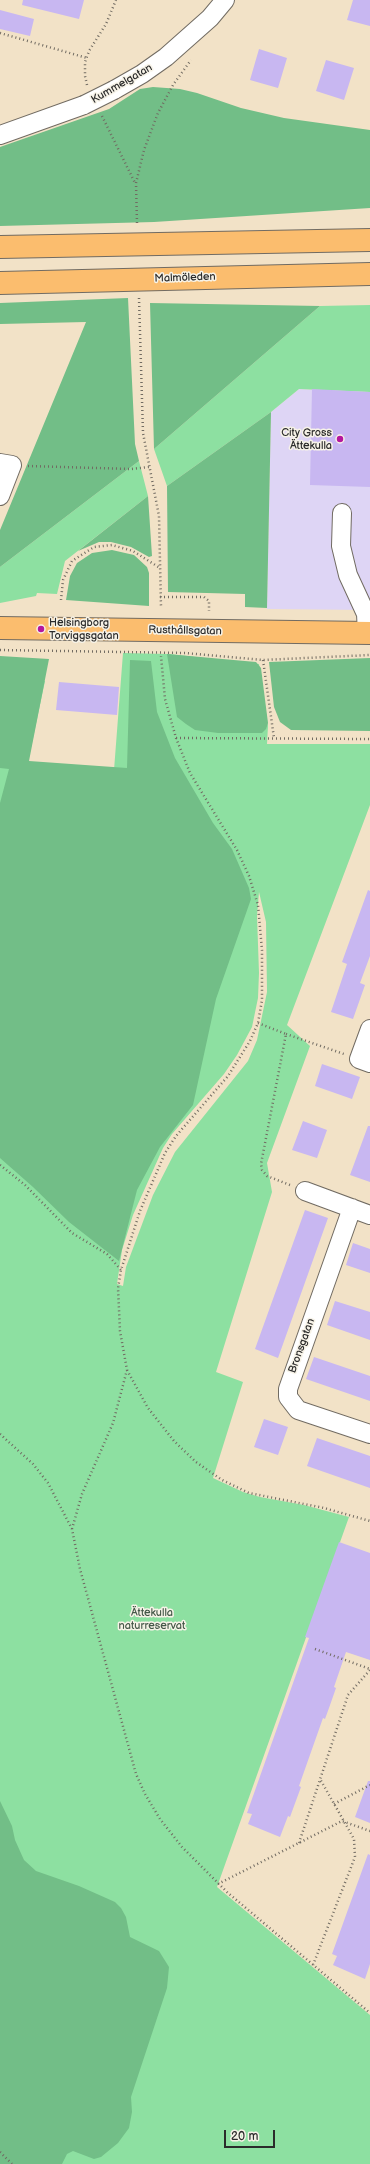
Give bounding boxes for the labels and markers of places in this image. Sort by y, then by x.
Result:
place label: City Gross Ättekulla [281,426,332,452]
marker: City Gross Ättekulla [335,434,345,444]
place label: Helsingborg Torviggsgatan [49,616,119,642]
marker: Helsingborg Torviggsgatan [36,624,46,634]

